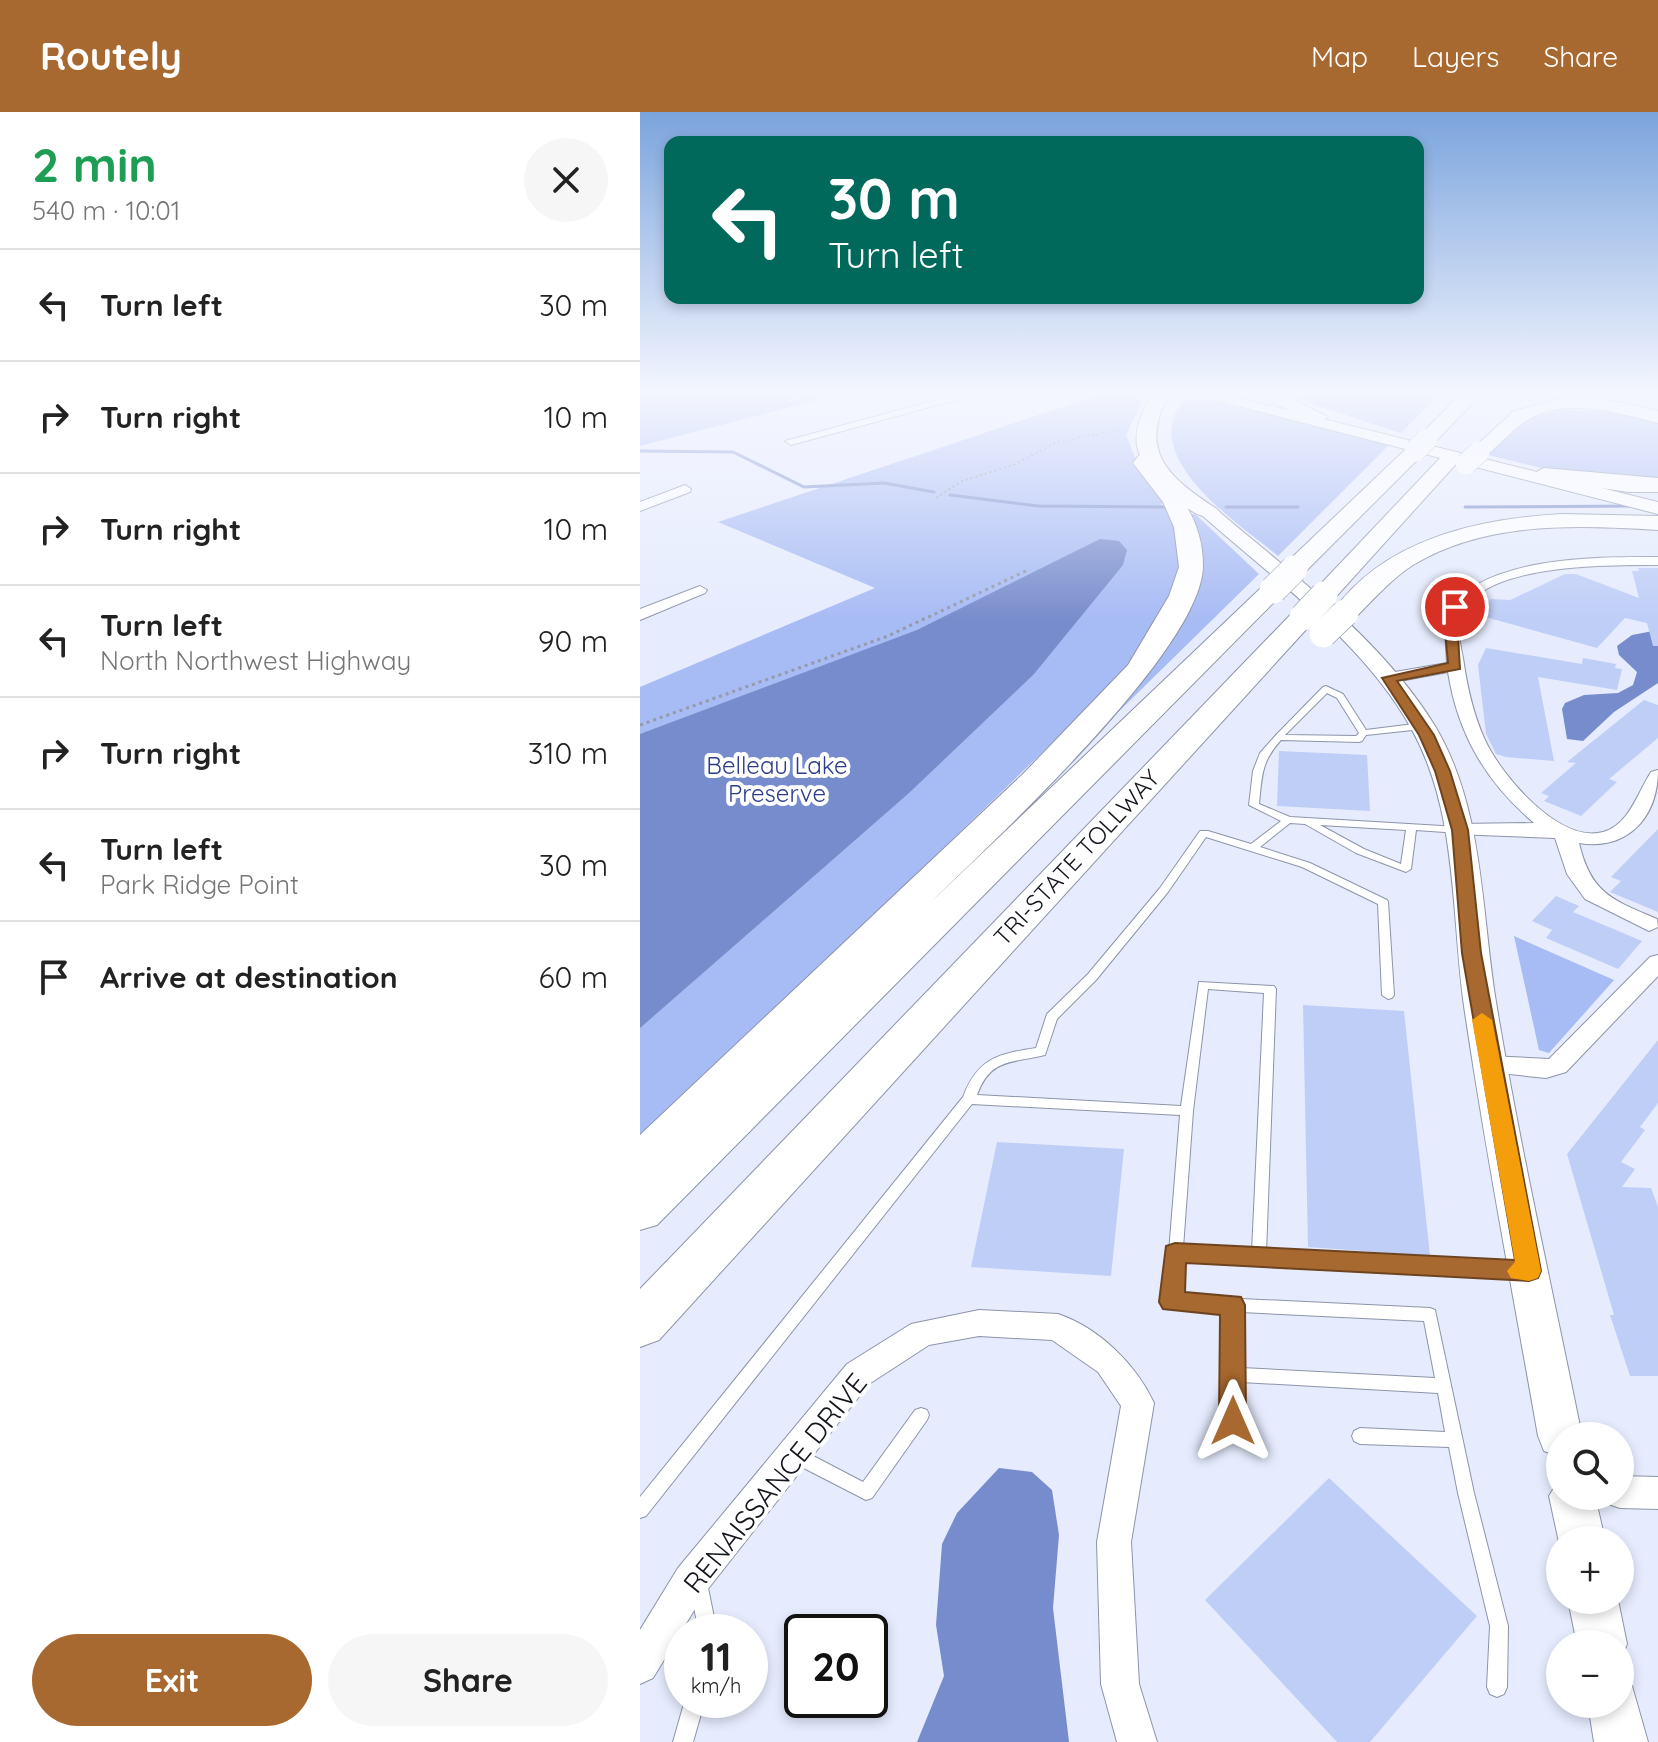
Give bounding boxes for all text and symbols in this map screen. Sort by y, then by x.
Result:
text: Routely [40,32,182,80]
text: Map [1311,39,1368,74]
text: Layers [1412,39,1499,74]
text: Share [1543,39,1618,74]
text: 2 min [32,134,157,194]
button: close [524,138,608,222]
text: 30 m [828,163,960,233]
icon: left [696,168,800,272]
text: 540 m · 10:01 [32,194,180,227]
text: Turn left [828,232,964,277]
icon: left [32,283,76,327]
text: Turn left [100,286,223,324]
text: 30 m [539,286,608,324]
icon: right [32,395,76,439]
text: Turn right [100,398,241,436]
text: 10 m [544,398,608,436]
icon: right [32,507,76,551]
text: Turn right [100,510,241,548]
text: 10 m [544,510,608,548]
pin [1421,573,1489,641]
icon: arrive [1433,585,1477,629]
text: Turn left [100,606,223,644]
icon: left [32,619,76,663]
text: 90 m [538,622,608,660]
text: North Northwest Highway [100,644,411,677]
icon: right [32,731,76,775]
text: Turn right [100,734,241,772]
text: 310 m [528,734,608,772]
park label: Belleau Lake Preserve [706,750,848,808]
street label: TRI-STATE TOLLWAY [987,763,1166,951]
text: Turn left [100,830,223,868]
icon: left [32,843,76,887]
text: 30 m [539,846,608,884]
text: Park Ridge Point [100,868,299,901]
icon: arrive [32,955,76,999]
text: Arrive at destination [100,958,398,996]
text: 60 m [538,958,608,996]
street label: RENAISSANCE DRIVE [675,1366,874,1600]
position arrow [1191,1379,1275,1463]
map controls [1546,1422,1634,1718]
button: search [1546,1422,1634,1510]
button: + [1546,1526,1634,1614]
speed limit sign: 20 [784,1614,888,1718]
button: − [1546,1630,1634,1718]
text: 11 [700,1631,732,1681]
button: Exit [32,1634,312,1726]
button: Share [328,1634,608,1726]
text: km/h [691,1673,741,1698]

